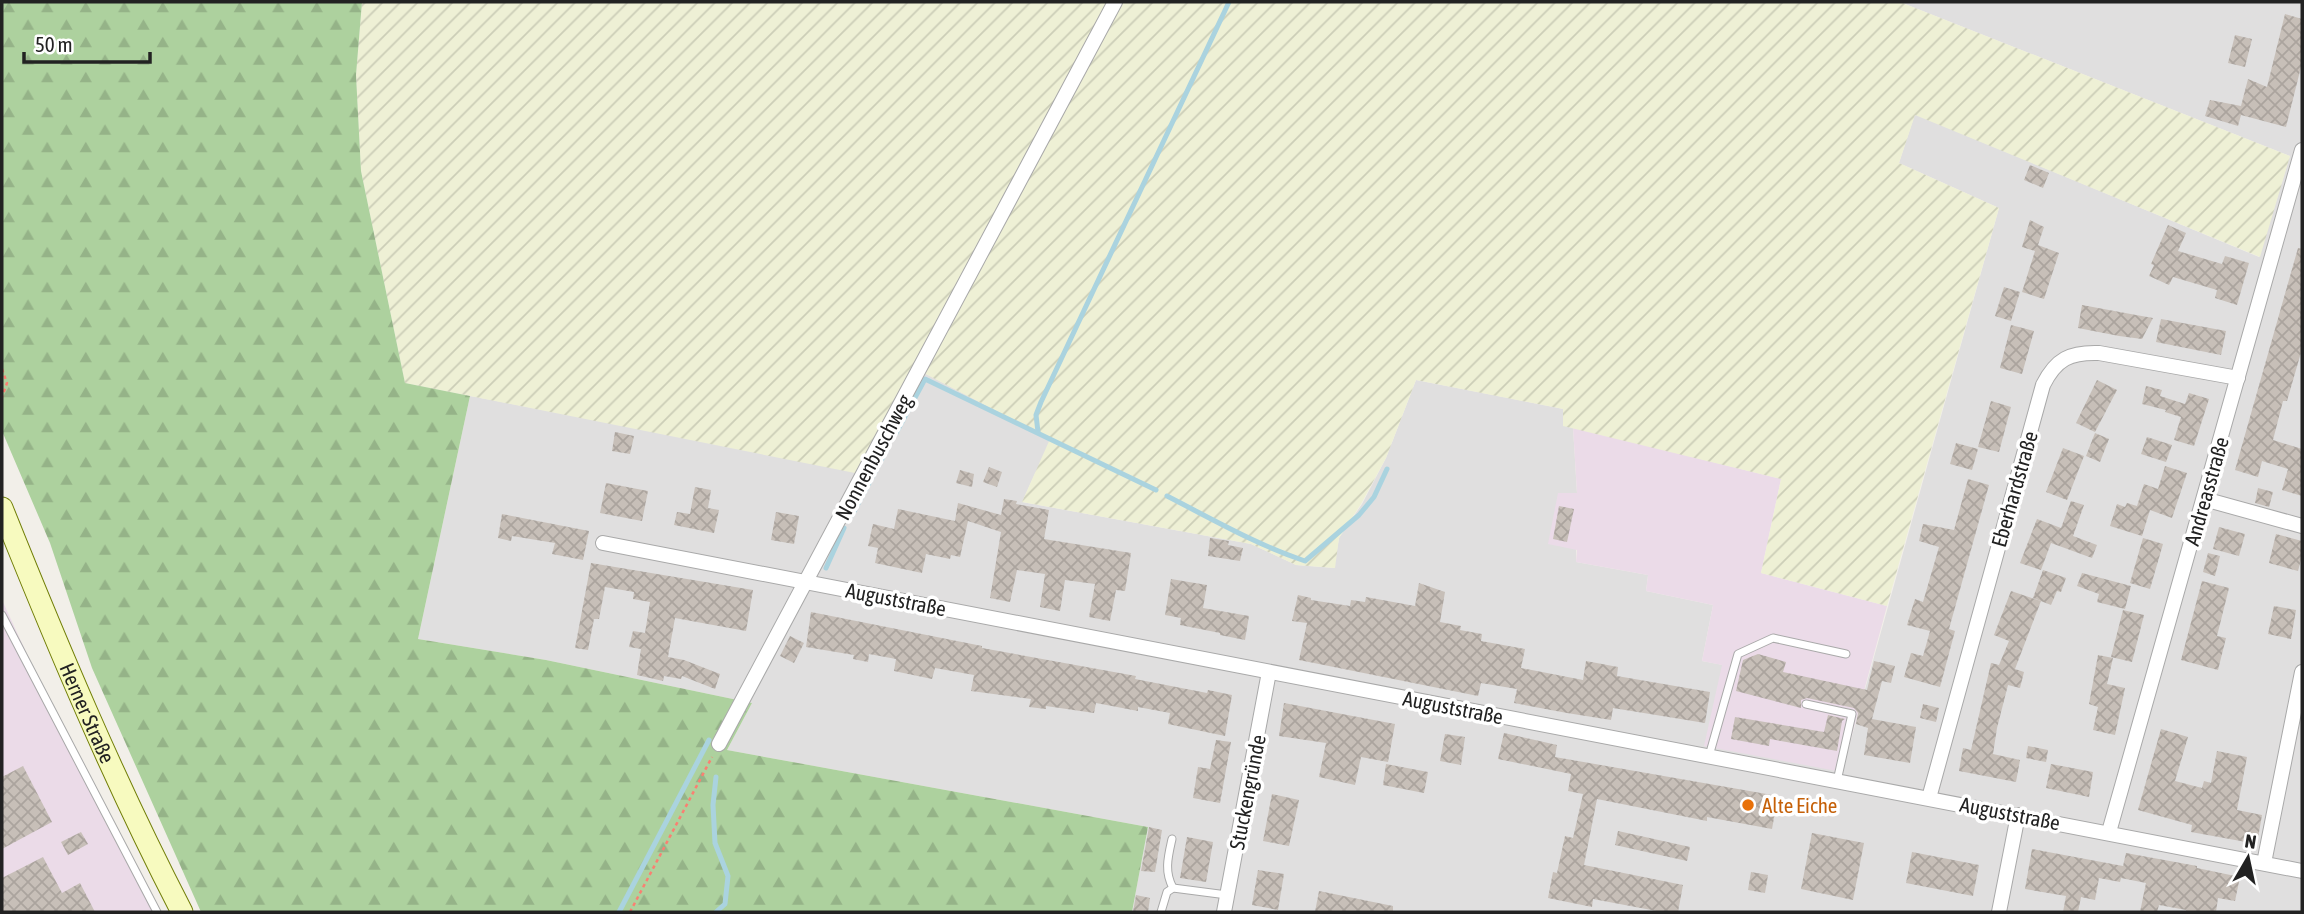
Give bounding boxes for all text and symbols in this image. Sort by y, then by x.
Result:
scale bar [24,21,150,65]
text: 50 m [35,32,73,56]
street label: Nonnenbuschweg [830,390,916,524]
street label: Eberhardstraße [1986,428,2042,550]
street label: Andreasstraße [2179,434,2233,548]
street label: Auguststraße [844,578,948,620]
street label: Herner Straße [55,659,120,767]
street label: Auguststraße [1401,686,1505,728]
street label: Stuckengründe [1224,733,1270,851]
street label: Auguststraße [1958,792,2062,834]
place label: Alte Eiche [1762,793,1837,817]
marker: Alte Eiche [1740,797,1756,813]
north arrow [2213,823,2283,893]
text: N [2243,829,2258,853]

